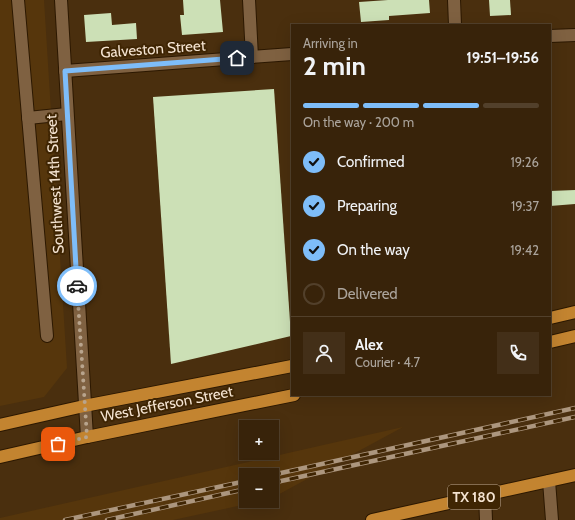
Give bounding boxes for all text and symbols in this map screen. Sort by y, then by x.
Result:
text: Arriving in [303,35,358,51]
street label: Galveston Street [100,36,206,62]
pin [220,41,254,75]
icon: home [226,47,248,69]
text: 19:51–19:56 [466,49,539,67]
text: 2 min [303,50,366,82]
street label: Southwest 14th Street [42,114,68,254]
text: On the way · 200 m [303,114,414,130]
icon: check [303,151,325,173]
text: Confirmed [337,153,405,171]
text: 19:26 [510,154,539,170]
icon: check [303,195,325,217]
text: Preparing [337,197,397,215]
text: 19:37 [511,198,539,214]
icon: check [303,239,325,261]
text: On the way [337,241,410,259]
text: 19:42 [510,242,539,258]
courier [57,266,97,306]
icon: car [66,275,88,297]
text: Delivered [337,285,398,303]
button: person [303,332,345,374]
button: phone [497,332,539,374]
text: Alex [355,336,383,354]
text: Courier · 4.7 [355,354,420,370]
street label: West Jefferson Street [99,382,235,426]
map controls [239,420,279,508]
button: + [239,420,279,460]
pin [41,427,75,461]
icon: bag [47,433,69,455]
button: − [239,468,279,508]
road number: TX 180 [448,485,500,509]

